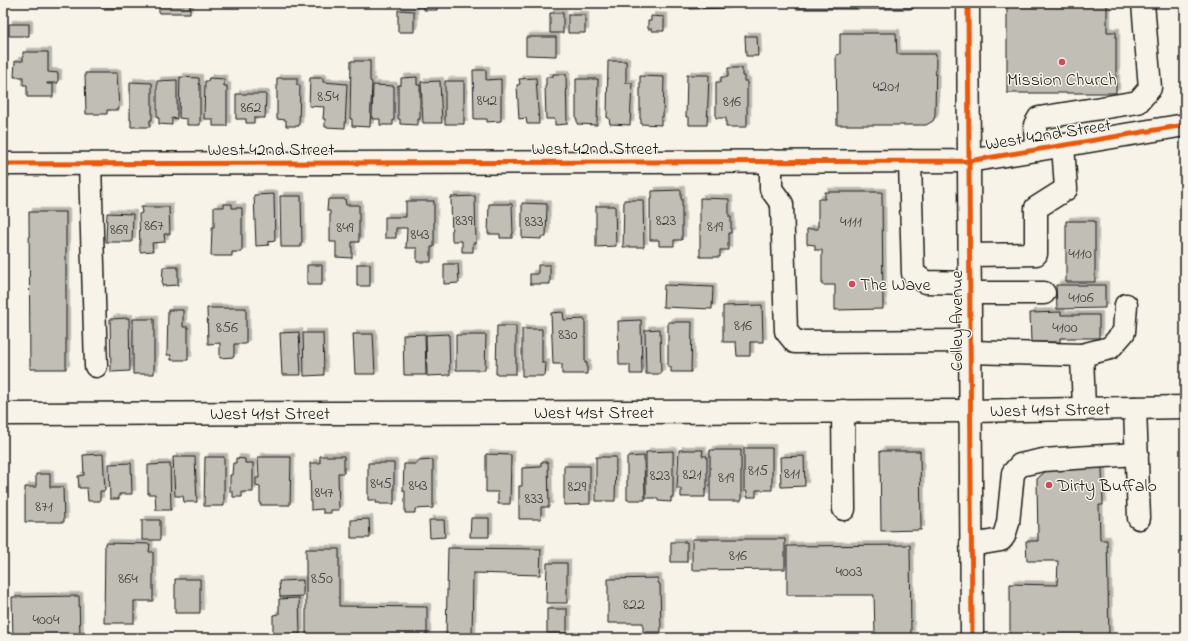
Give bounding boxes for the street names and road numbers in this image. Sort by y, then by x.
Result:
street label: West 42nd Street [984,113,1113,159]
street label: West 42nd Street [532,137,658,163]
street label: West 42nd Street [208,138,334,164]
street label: Colley Avenue [945,270,971,372]
street label: West 41st Street [990,397,1110,426]
street label: West 41st Street [534,401,654,427]
street label: West 41st Street [210,402,330,428]

